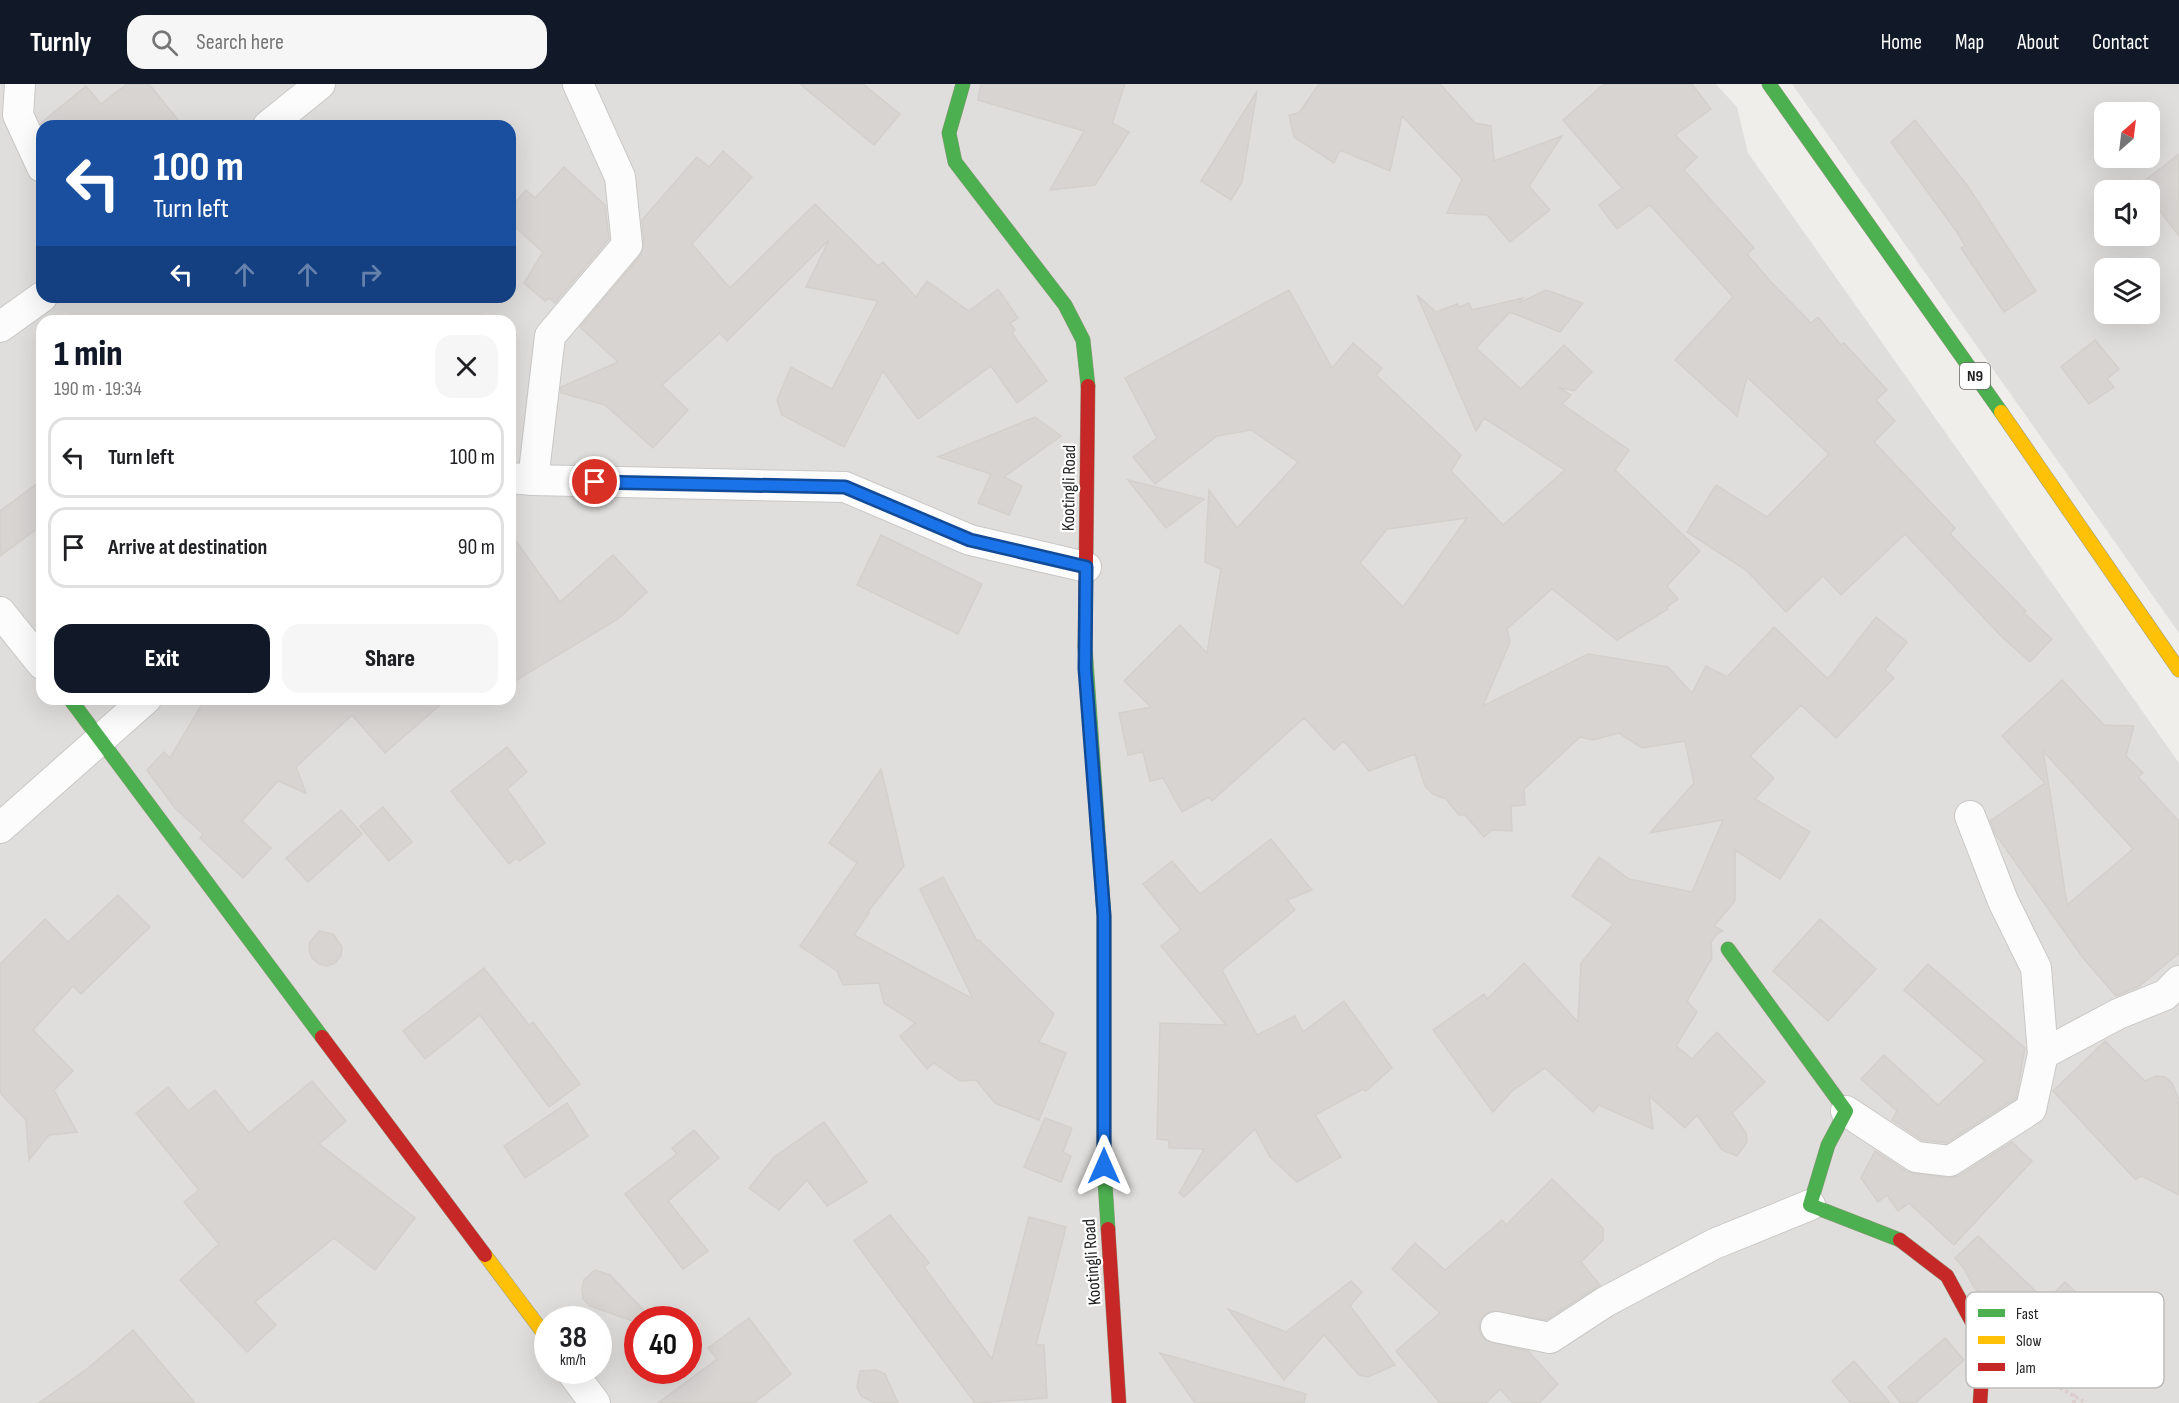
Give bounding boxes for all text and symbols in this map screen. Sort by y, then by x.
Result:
search box [127,15,547,69]
text: Turnly [30,26,91,59]
icon: search [148,26,181,59]
text: Search here [196,29,284,56]
text: Home [1881,30,1922,55]
text: Map [1955,30,1984,55]
text: About [2017,30,2059,55]
text: Contact [2092,30,2149,55]
north arrow [2094,102,2160,168]
map controls [2094,102,2160,324]
text: 100 m [153,142,244,193]
icon: left [54,144,132,222]
button: sound [2094,180,2160,246]
text: Turn left [153,193,229,225]
icon: left [165,258,198,291]
icon: ahead [228,258,261,291]
icon: ahead [291,258,324,291]
icon: right [354,258,387,291]
button: layers [2094,258,2160,324]
text: 1 min [54,333,122,376]
button: close [435,335,498,398]
road number: N9 [1960,363,1990,389]
text: 190 m · 19:34 [54,377,142,401]
icon: left [57,441,90,474]
text: Turn left [108,444,174,471]
text: 100 m [450,444,495,471]
street label: Kootingli Road [1058,445,1080,531]
pin [569,456,620,507]
icon: arrive [578,465,611,498]
icon: arrive [57,531,90,564]
text: Arrive at destination [108,534,267,561]
text: 90 m [458,534,495,561]
button: Exit [54,624,270,693]
button: Share [282,624,498,693]
position arrow [1072,1134,1136,1198]
street label: Kootingli Road [1079,1218,1105,1306]
legend [1966,1292,2164,1388]
text: Fast [2016,1305,2039,1324]
speed limit sign: 40 [624,1306,702,1384]
text: 38 [559,1320,587,1356]
text: Slow [2016,1332,2041,1351]
text: km/h [560,1351,586,1370]
text: Jam [2015,1359,2036,1378]

